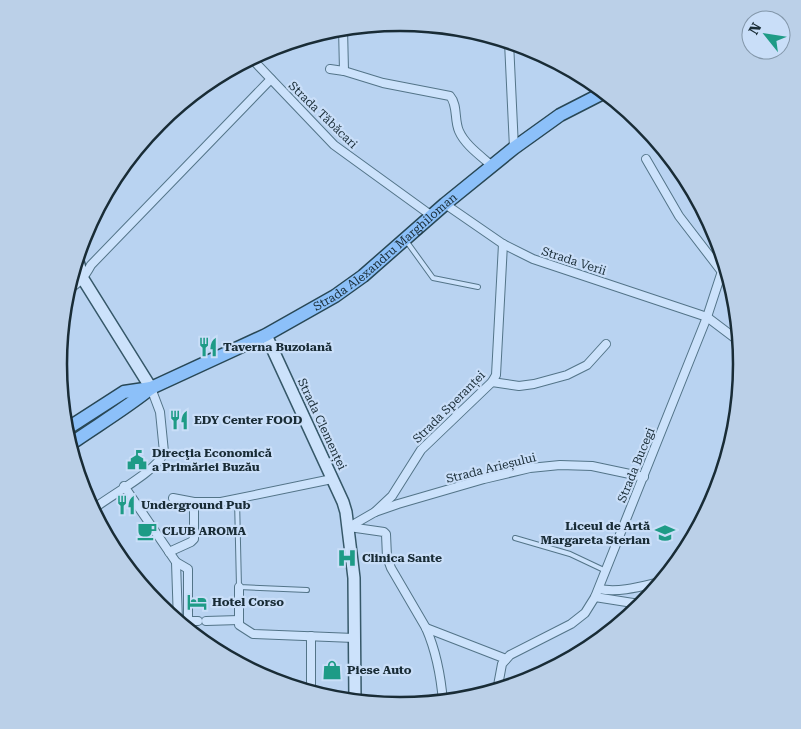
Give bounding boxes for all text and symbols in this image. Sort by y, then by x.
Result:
north arrow [741,10,791,60]
text: N [745,20,764,37]
street label: Strada Tăbăcari [286,79,360,151]
street label: Strada Alexandru Marghiloman [311,190,460,314]
street label: Strada Verii [540,244,608,278]
restaurant icon: Taverna Buzoiană [197,336,219,358]
place label: Taverna Buzoiană [223,340,332,354]
street label: Strada Speranței [410,368,489,447]
street label: Strada Clemenței [294,376,349,473]
restaurant icon: EDY Center FOOD [168,409,190,431]
place label: EDY Center FOOD [194,413,303,427]
street label: Strada Bucegi [615,425,657,505]
place label: Direcţia Economică a Primăriei Buzău [152,446,272,474]
public building icon: Direcţia Economică a Primăriei Buzău [126,449,148,471]
street label: Strada Arieșului [445,450,538,487]
restaurant icon: Underground Pub [115,494,137,516]
place label: Underground Pub [141,498,251,512]
place label: Liceul de Artă Margareta Sterian [540,519,650,547]
cafe icon: CLUB AROMA [136,520,158,542]
school or university icon: Liceul de Artă Margareta Sterian [654,522,676,544]
place label: CLUB AROMA [162,524,247,538]
hospital icon: Clinica Sante [336,547,358,569]
place label: Clinica Sante [362,551,442,565]
hotel icon: Hotel Corso [186,591,208,613]
place label: Hotel Corso [212,595,284,609]
shop icon: Piese Auto [321,659,343,681]
place label: Piese Auto [347,663,412,677]

